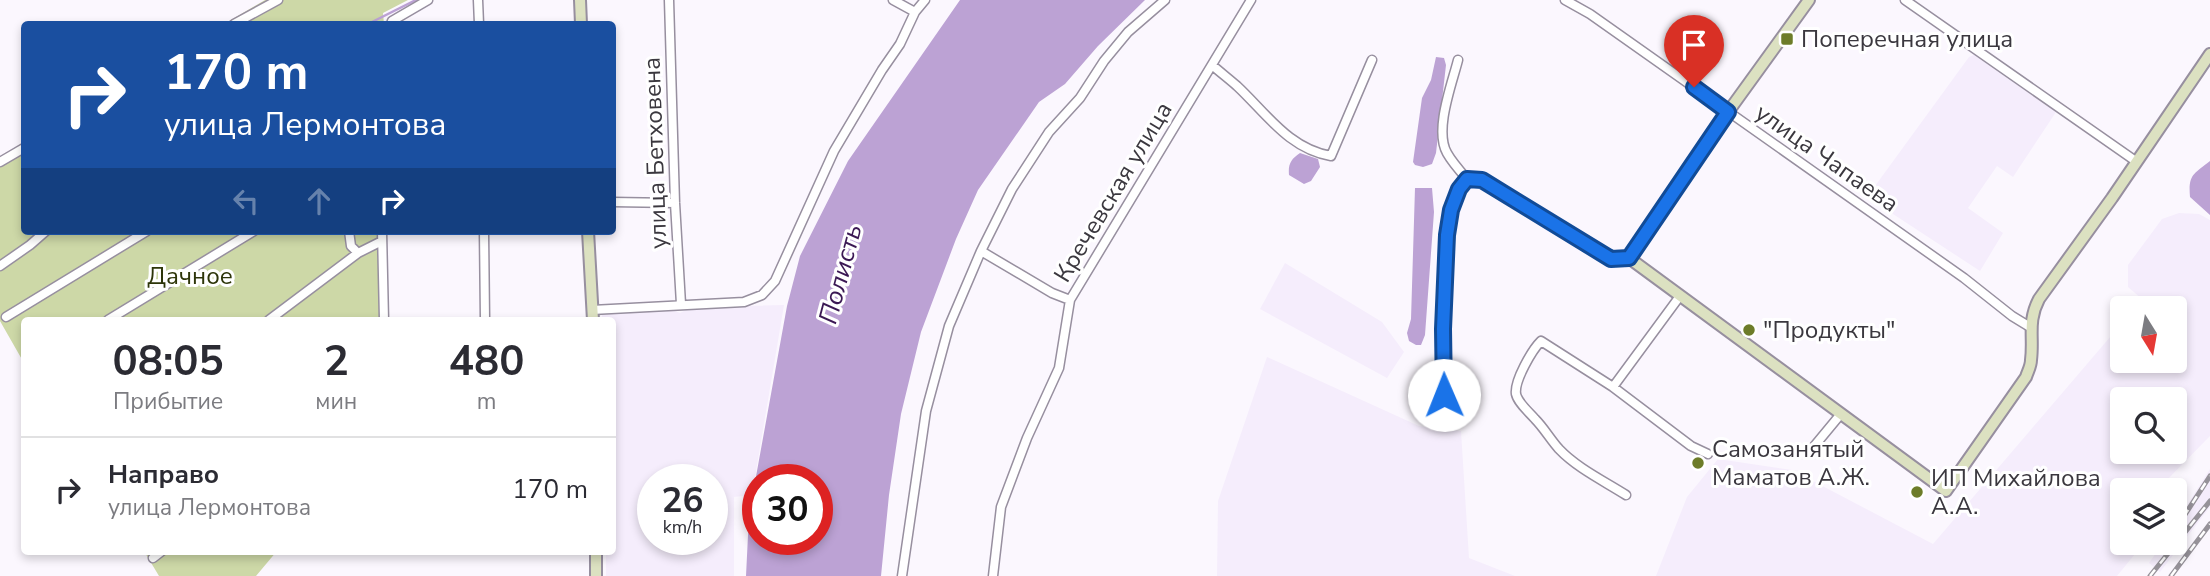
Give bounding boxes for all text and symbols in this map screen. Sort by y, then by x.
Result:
pin [1664,15,1724,87]
place label: Поперечная улица [1801,23,2013,55]
icon: arrive [1675,26,1713,64]
marker: Поперечная улица [1779,31,1795,47]
text: 170 m [164,39,308,106]
icon: right [49,49,140,140]
street label: улица Бетховена [636,57,674,249]
street label: Кречевская улица [1047,96,1179,288]
street label: улица Чапаева [1749,97,1905,219]
text: улица Лермонтова [164,103,447,146]
icon: left [227,182,265,220]
icon: ahead [300,182,338,220]
icon: right [373,182,411,220]
water label: Полисть [810,220,871,328]
park label: Дачное [147,260,233,292]
north arrow [2110,296,2188,373]
map controls [2110,296,2187,555]
place label: "Продукты" [1763,314,1895,346]
marker: "Продукты" [1741,322,1757,338]
text: 08:05 [113,333,224,390]
text: 2 [324,333,349,390]
text: 480 [449,333,524,390]
position arrow [1407,358,1481,432]
text: Прибытие [113,386,223,417]
text: мин [315,386,357,417]
text: m [477,386,497,417]
button: search [2110,387,2187,464]
place label: Самозанятый Маматов А.Ж. [1712,433,1870,493]
marker: Самозанятый Маматов А.Ж. [1690,455,1706,471]
text: Направо [108,457,219,492]
place label: ИП Михайлова А.А. [1931,462,2101,522]
speed limit sign: 30 [742,464,833,555]
icon: right [49,471,87,509]
text: 170 m [512,472,588,507]
text: 26 [661,477,704,524]
button: layers [2110,478,2187,555]
marker: ИП Михайлова А.А. [1909,484,1925,500]
text: улица Лермонтова [108,492,311,523]
text: km/h [663,515,702,539]

